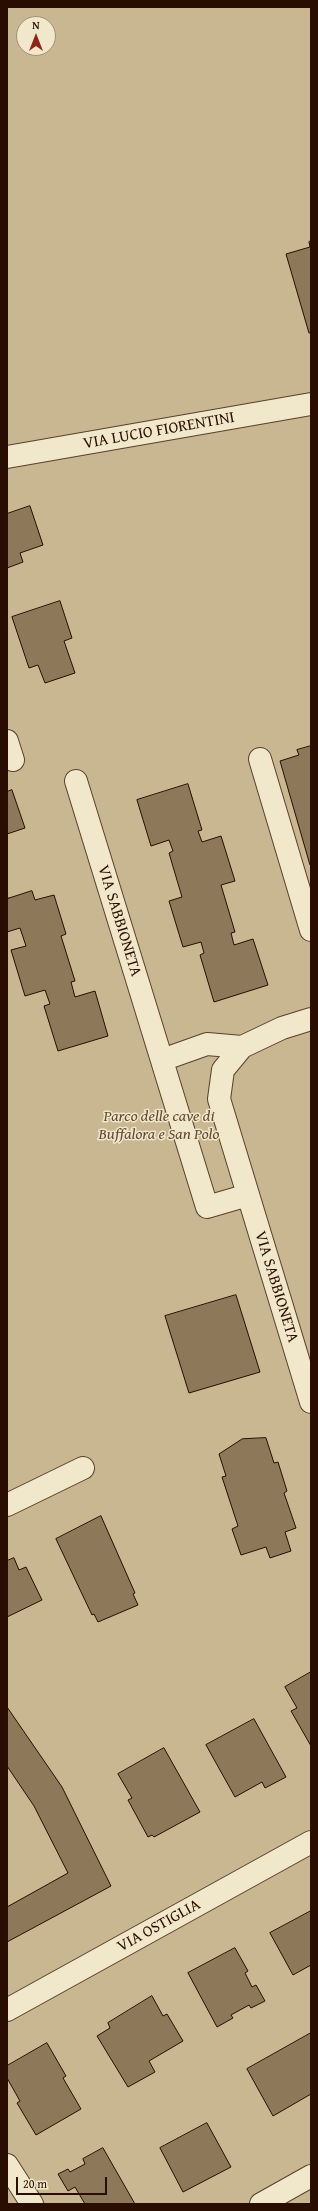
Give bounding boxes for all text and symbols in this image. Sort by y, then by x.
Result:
north arrow [16,16,56,56]
text: N [32,17,40,33]
street label: VIA LUCIO FIORENTINI [82,408,236,454]
street label: VIA SABBIONETA [93,863,145,979]
park label: Parco delle cave di Buffalora e San Polo [99,1107,219,1145]
street label: VIA SABBIONETA [250,1229,302,1345]
street label: VIA OSTIGLIA [114,1895,204,1957]
scale bar [18,2169,109,2195]
text: 20 m [23,2175,47,2192]

